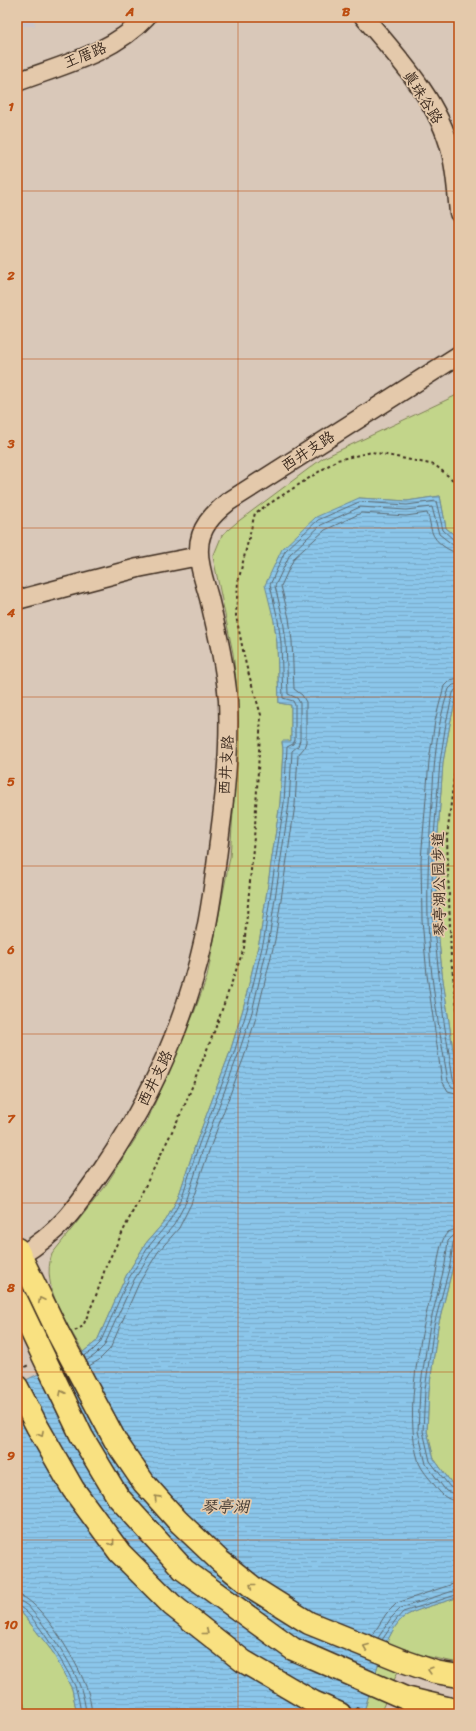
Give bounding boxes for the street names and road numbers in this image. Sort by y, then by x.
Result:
street label: 王厝路 [59,35,111,75]
street label: 真珠谷路 [396,65,450,129]
street label: 西井支路 [276,424,340,478]
street label: 西井支路 [211,734,241,796]
street label: 琴亭湖公园步道 [425,831,453,937]
street label: 西井支路 [130,1045,180,1111]

